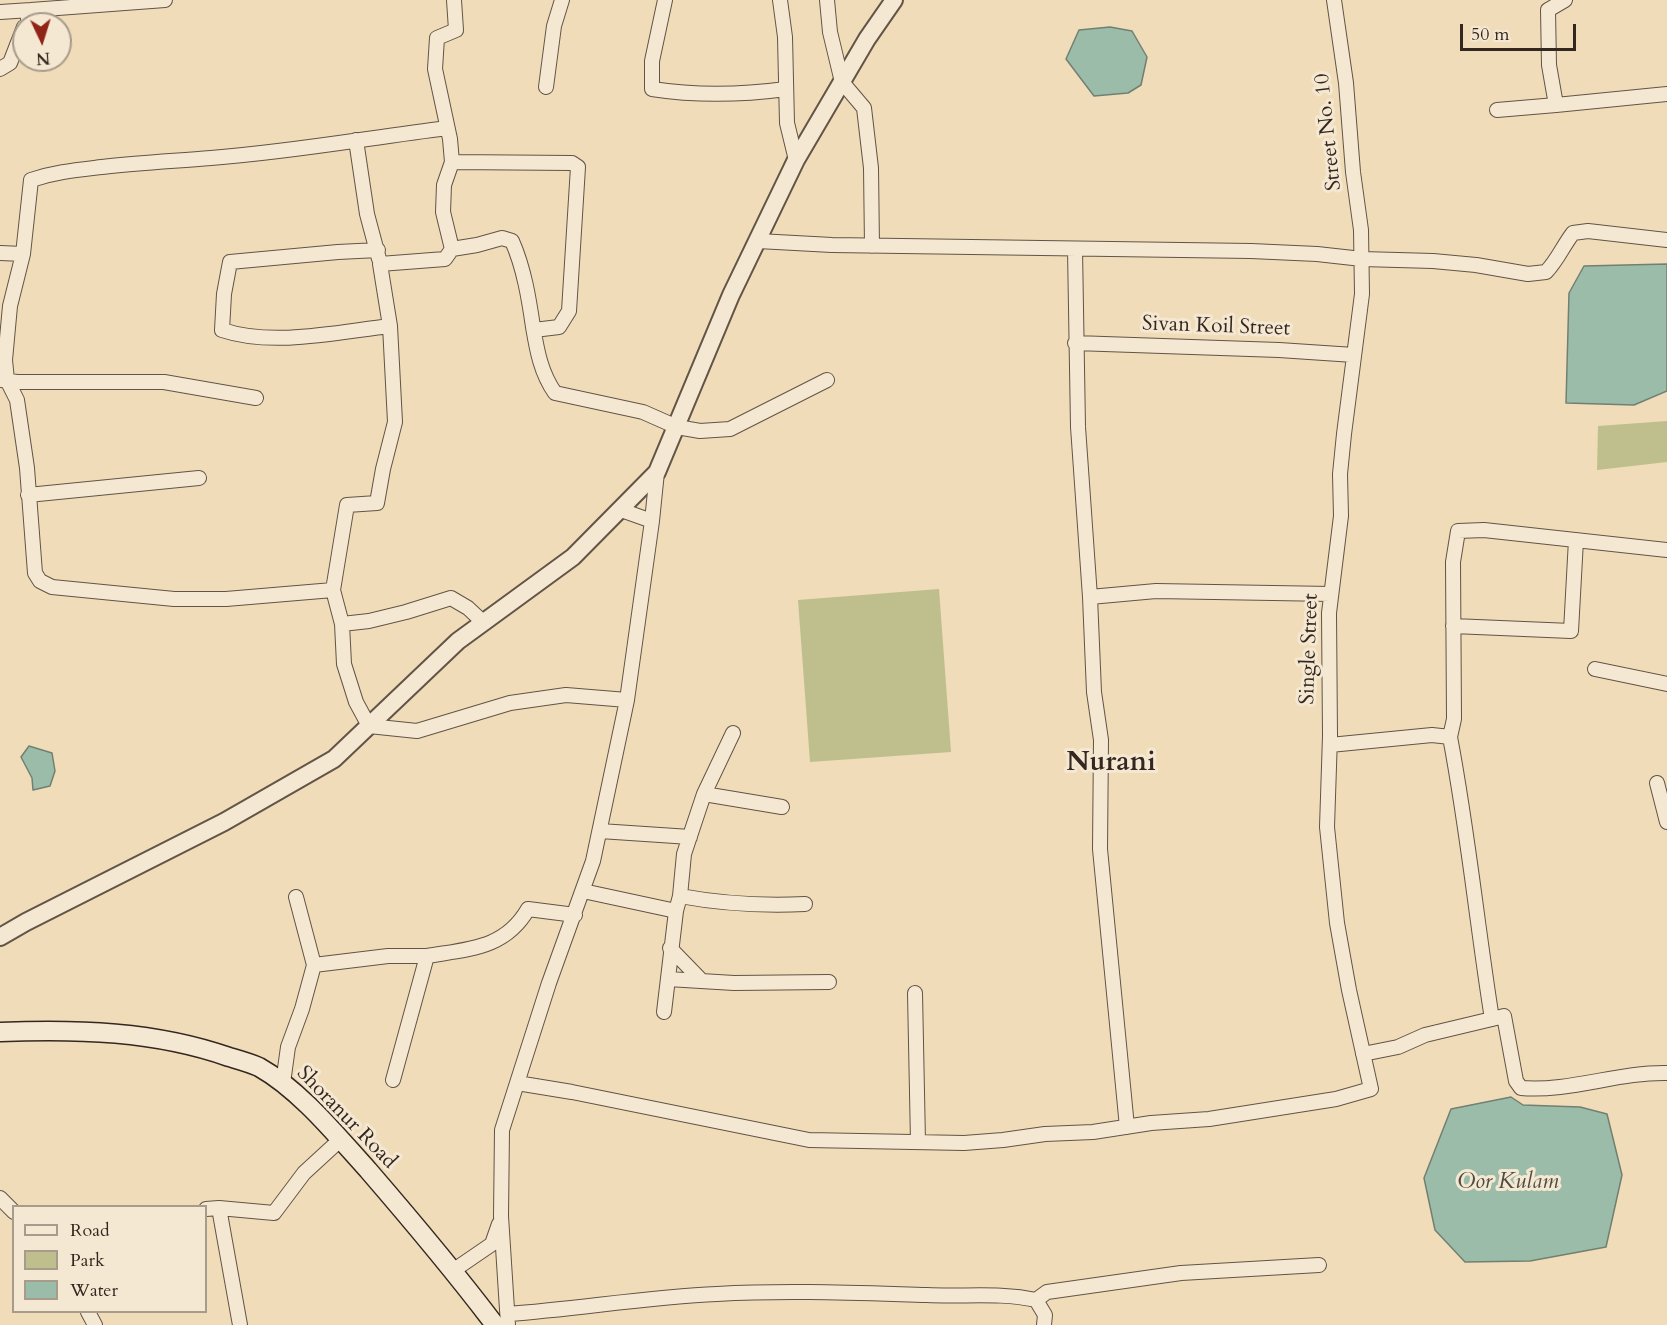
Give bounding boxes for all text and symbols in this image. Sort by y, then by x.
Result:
north arrow [12,12,72,72]
scale bar [1463,12,1578,50]
text: 50 m [1471,22,1510,47]
text: N [35,47,51,69]
street label: Street No. 10 [1310,72,1348,192]
street label: Sivan Koil Street [1142,312,1290,342]
street label: Single Street [1295,593,1325,705]
district label: Nurani [1066,748,1156,780]
street label: Shoranur Road [291,1061,401,1175]
water label: Oor Kulam [1457,1170,1559,1196]
legend [12,1205,207,1313]
text: Road [70,1218,110,1243]
text: Park [70,1248,105,1273]
text: Water [70,1278,118,1303]

